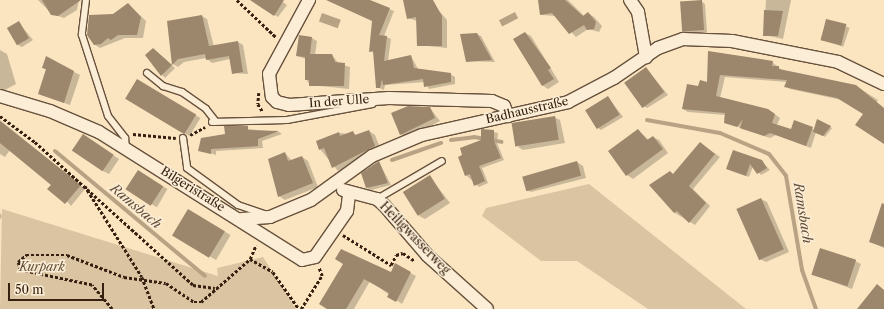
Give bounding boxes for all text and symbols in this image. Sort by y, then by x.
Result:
street label: In der Ulle [308,92,370,110]
street label: Badhausstraße [484,94,570,126]
street label: Bilgeristraße [158,164,228,214]
water label: Ramsbach [108,180,164,232]
water label: Ramsbach [791,182,815,244]
street label: Heiligwasserweg [377,199,453,277]
park label: Kurpark [19,260,65,274]
scale bar [10,275,106,301]
text: 50 m [15,282,44,297]

